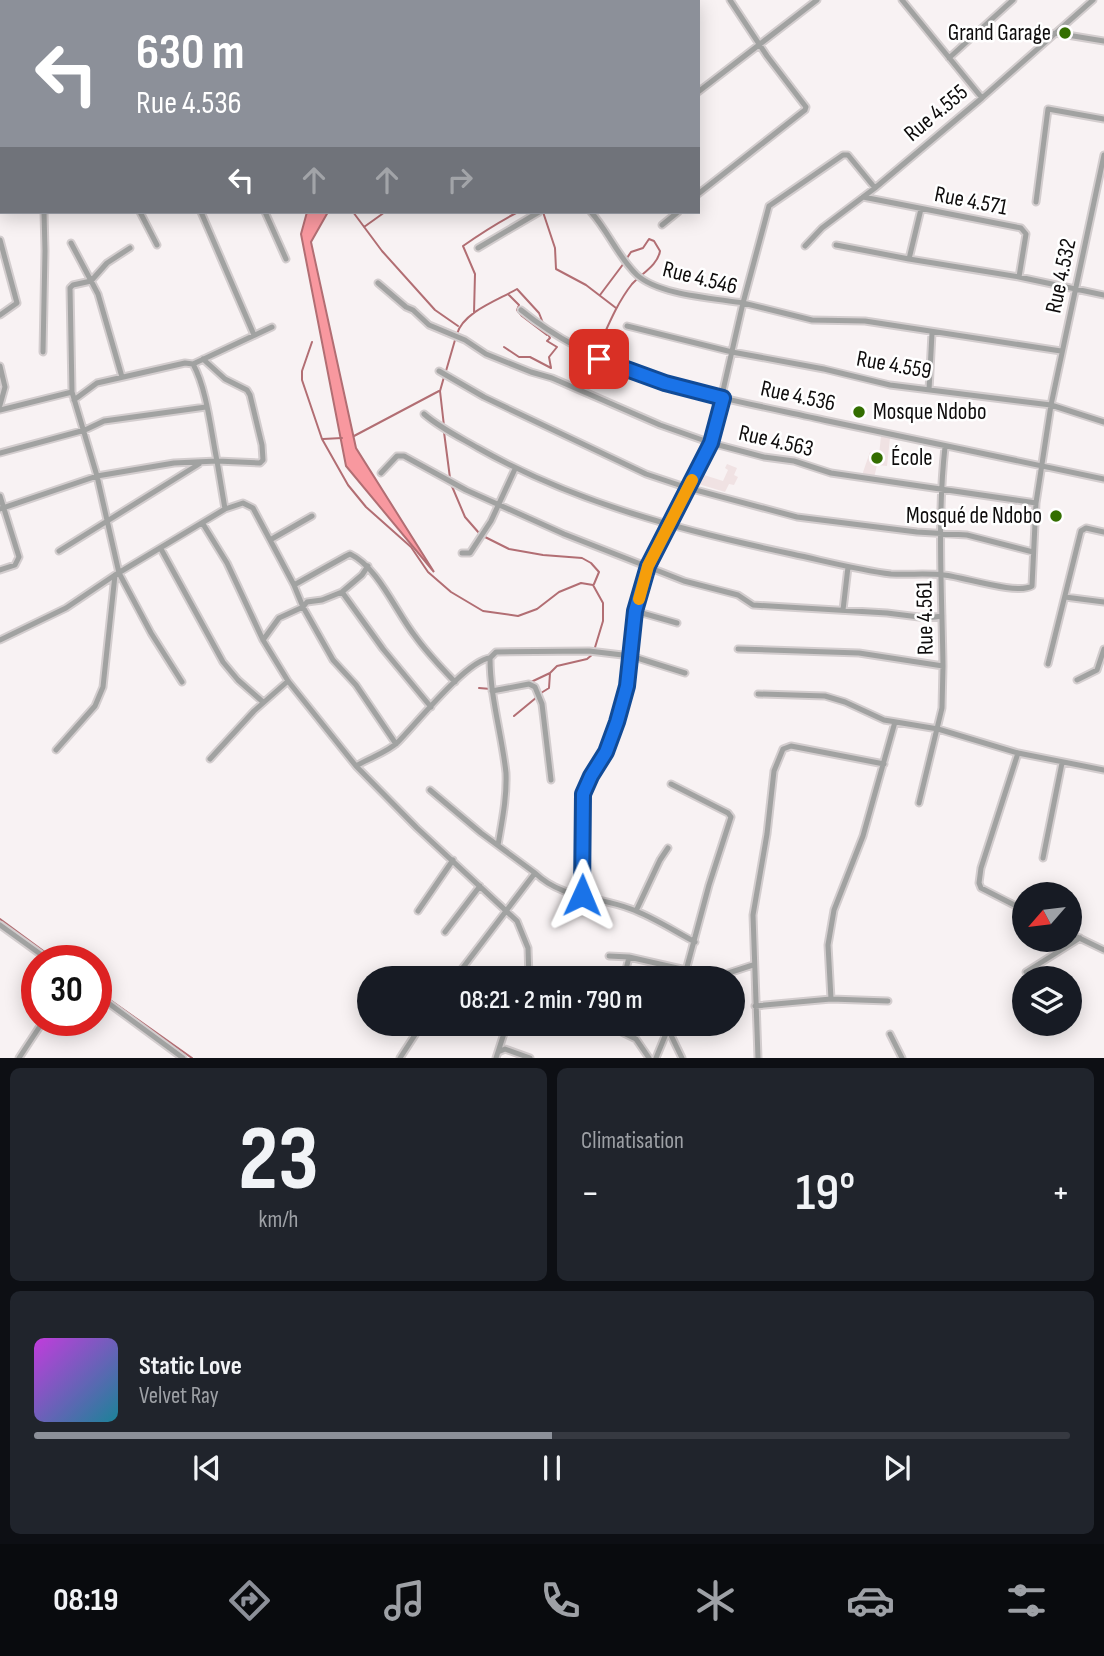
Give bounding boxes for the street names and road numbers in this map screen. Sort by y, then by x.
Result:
street label: Rue 4.555 [898,78,974,148]
street label: Rue 4.571 [932,180,1010,222]
street label: Rue 4.532 [1039,236,1083,316]
street label: Rue 4.546 [660,255,740,301]
street label: Rue 4.559 [854,345,934,385]
street label: Rue 4.536 [758,374,838,418]
street label: Rue 4.563 [736,419,816,463]
street label: Rue 4.561 [910,581,940,655]

